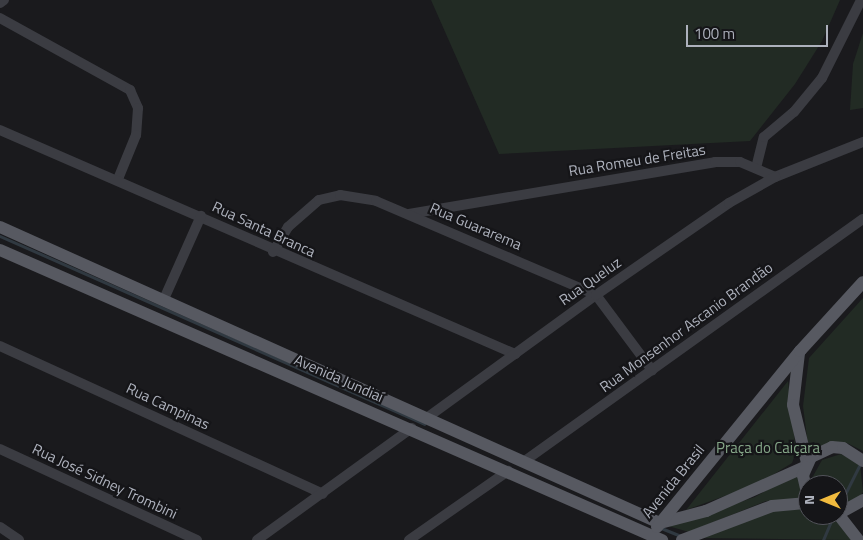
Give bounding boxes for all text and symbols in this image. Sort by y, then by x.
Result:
scale bar [688,15,830,47]
text: 100 m [694,22,735,45]
street label: Rua Romeu de Freitas [567,140,707,180]
street label: Rua Santa Branca [210,197,318,261]
street label: Rua Guararema [427,199,525,253]
street label: Rua Queluz [555,253,625,309]
street label: Rua Monsenhor Ascanio Brandão [596,258,776,396]
street label: Avenida Jundiaí [292,350,386,406]
street label: Rua Campinas [123,379,213,433]
street label: Rua José Sidney Trombini [30,439,180,523]
park label: Praça do Caiçara [716,439,820,457]
street label: Avenida Brasil [638,441,708,521]
north arrow [798,475,848,525]
text: N [798,495,819,505]

